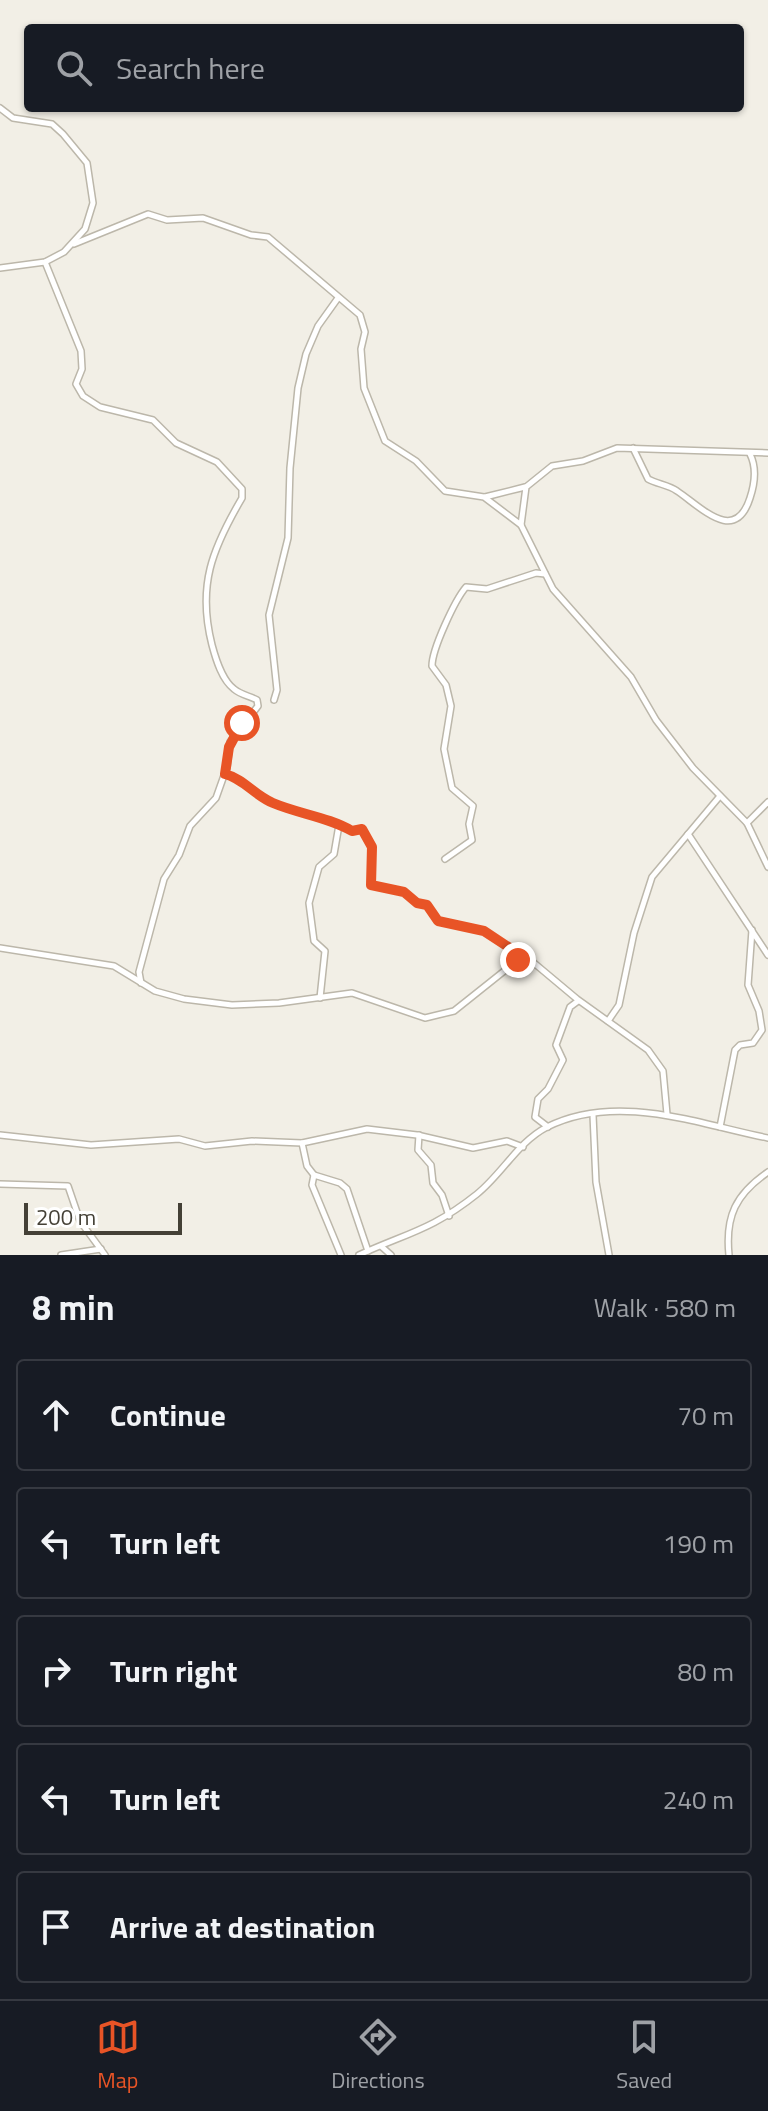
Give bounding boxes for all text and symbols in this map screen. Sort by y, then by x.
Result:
search box [24,24,744,112]
text: Search here [116,45,265,91]
icon: search [52,46,96,90]
route start [224,705,260,741]
route end [500,942,536,978]
scale bar [24,1199,182,1235]
text: 200 m [36,1200,96,1234]
text: 8 min [32,1281,115,1333]
text: Walk · 580 m [594,1288,736,1327]
text: Continue [110,1392,226,1438]
icon: ahead [34,1393,78,1437]
text: 70 m [677,1396,734,1435]
text: Turn left [110,1520,220,1566]
icon: left [34,1521,78,1565]
text: 190 m [663,1524,734,1563]
text: Turn right [110,1648,238,1694]
icon: right [34,1649,78,1693]
text: 80 m [677,1652,734,1691]
text: Turn left [110,1776,220,1822]
icon: left [34,1777,78,1821]
text: 240 m [663,1780,734,1819]
text: Arrive at destination [110,1904,375,1950]
icon: arrive [34,1905,78,1949]
tab: Map [96,2015,140,2097]
tab: Directions [331,2015,425,2097]
tab: Saved [616,2015,672,2097]

